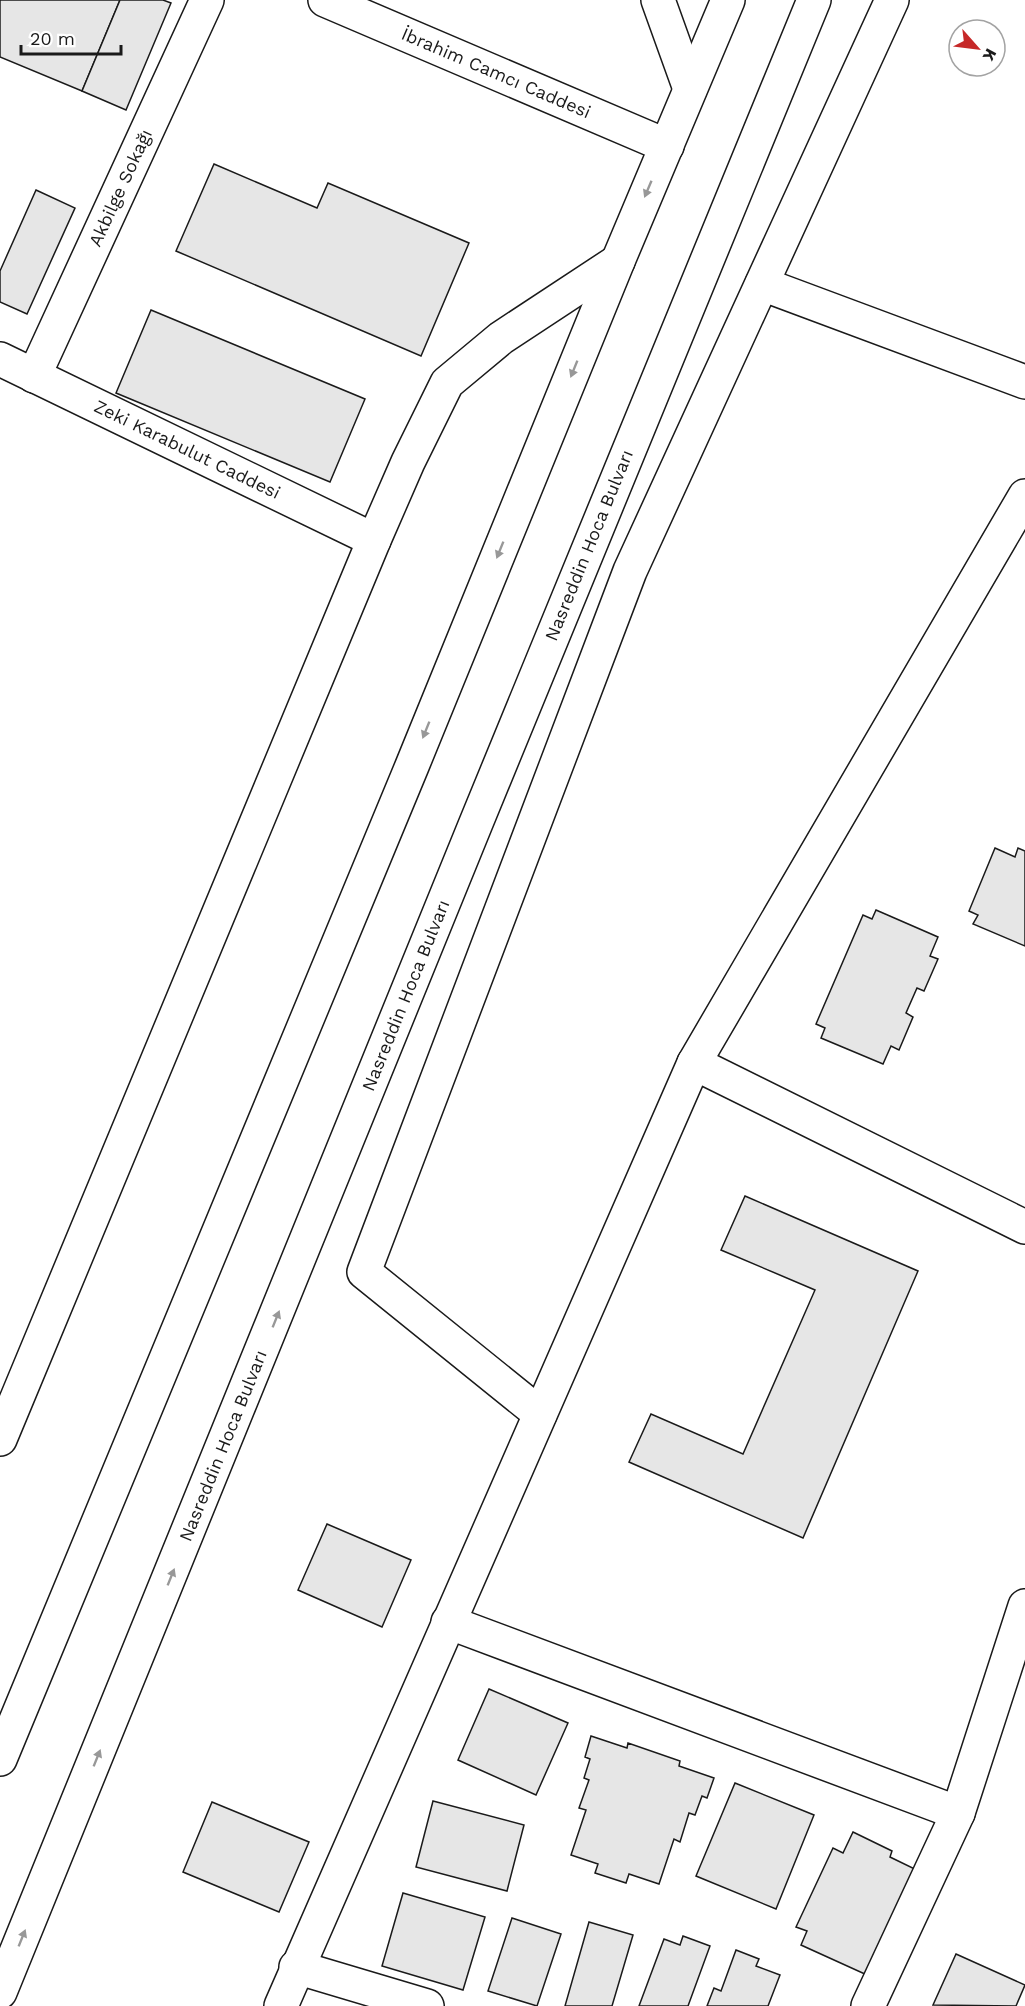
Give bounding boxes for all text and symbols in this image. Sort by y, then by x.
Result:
scale bar [21,18,122,56]
north arrow [947,18,1007,78]
street label: İbrahim Camcı Caddesi [398,23,594,122]
text: 20 m [30,28,75,49]
text: K [979,45,1001,64]
street label: Akbilge Sokağı [84,126,156,250]
one-way arrow [643,180,652,198]
one-way arrow [569,361,579,379]
street label: Zeki Karabulut Caddesi [91,395,284,503]
street label: Nasreddin Hoca Bulvarı [540,447,637,644]
one-way arrow [495,541,504,559]
one-way arrow [421,722,431,740]
street label: Nasreddin Hoca Bulvarı [357,897,454,1094]
one-way arrow [271,1310,281,1328]
street label: Nasreddin Hoca Bulvarı [174,1347,271,1544]
one-way arrow [166,1568,176,1586]
one-way arrow [92,1748,102,1766]
one-way arrow [18,1929,27,1947]

